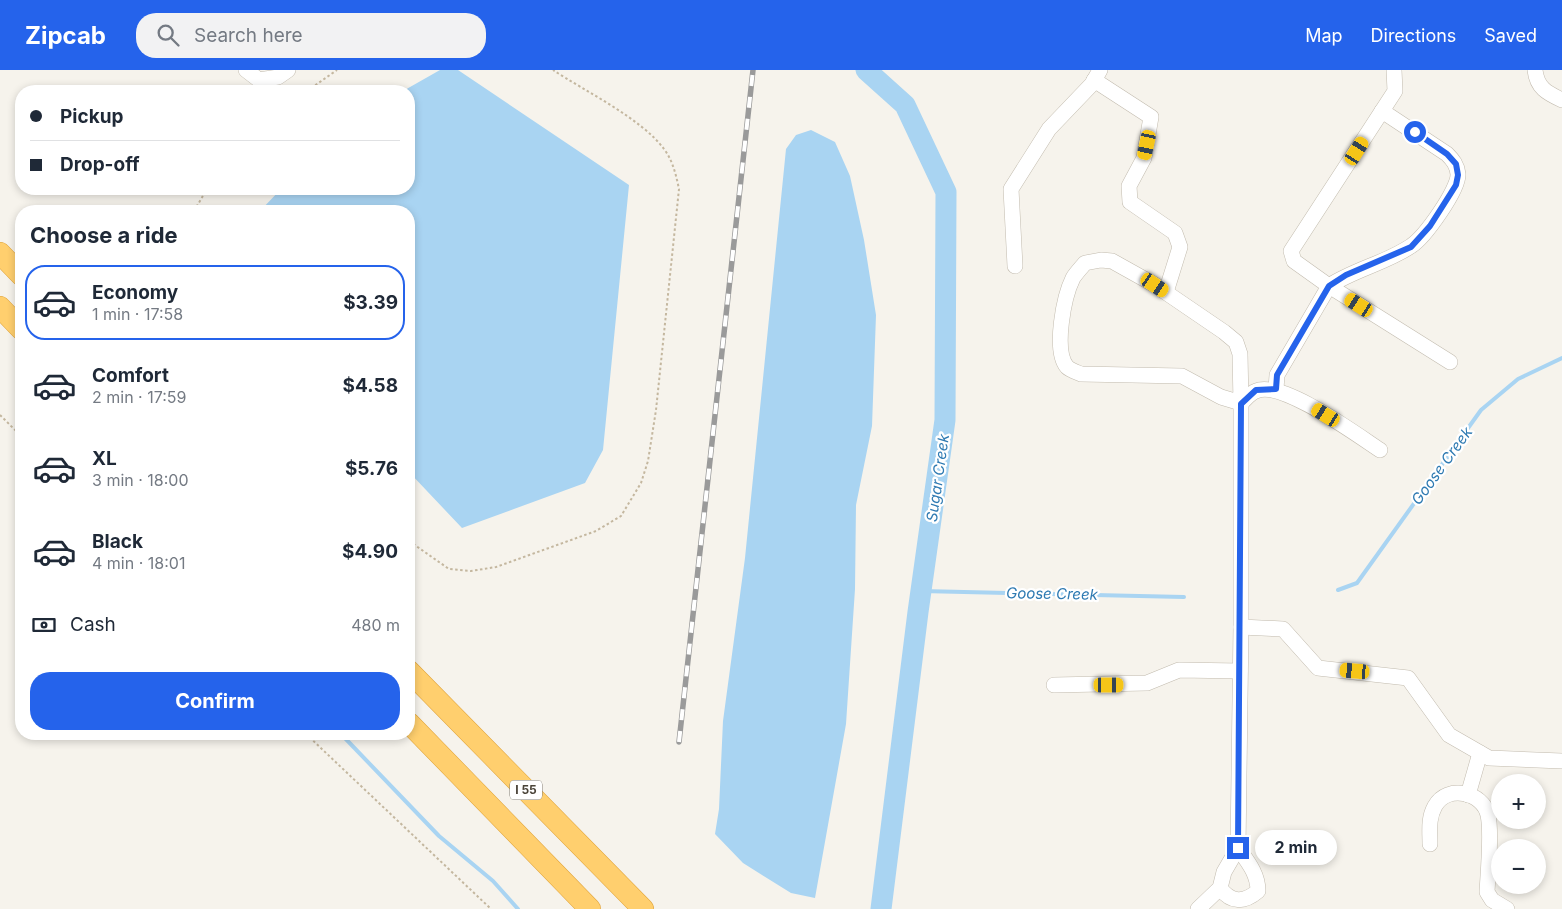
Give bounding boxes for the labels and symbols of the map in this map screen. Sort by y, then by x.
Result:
route start [1404,121,1426,143]
car [1136,129,1157,161]
car [1342,134,1371,168]
car [1138,270,1171,300]
car [1342,291,1375,319]
car [1309,401,1342,429]
water label: Goose Creek [1407,422,1477,508]
water label: Sugar Creek [922,432,953,523]
water label: Goose Creek [1006,583,1099,604]
car [1339,662,1370,680]
car [1094,678,1124,693]
road number: I 55 [510,780,542,800]
callout: 2 min [1256,830,1338,866]
route end [1227,837,1249,859]

